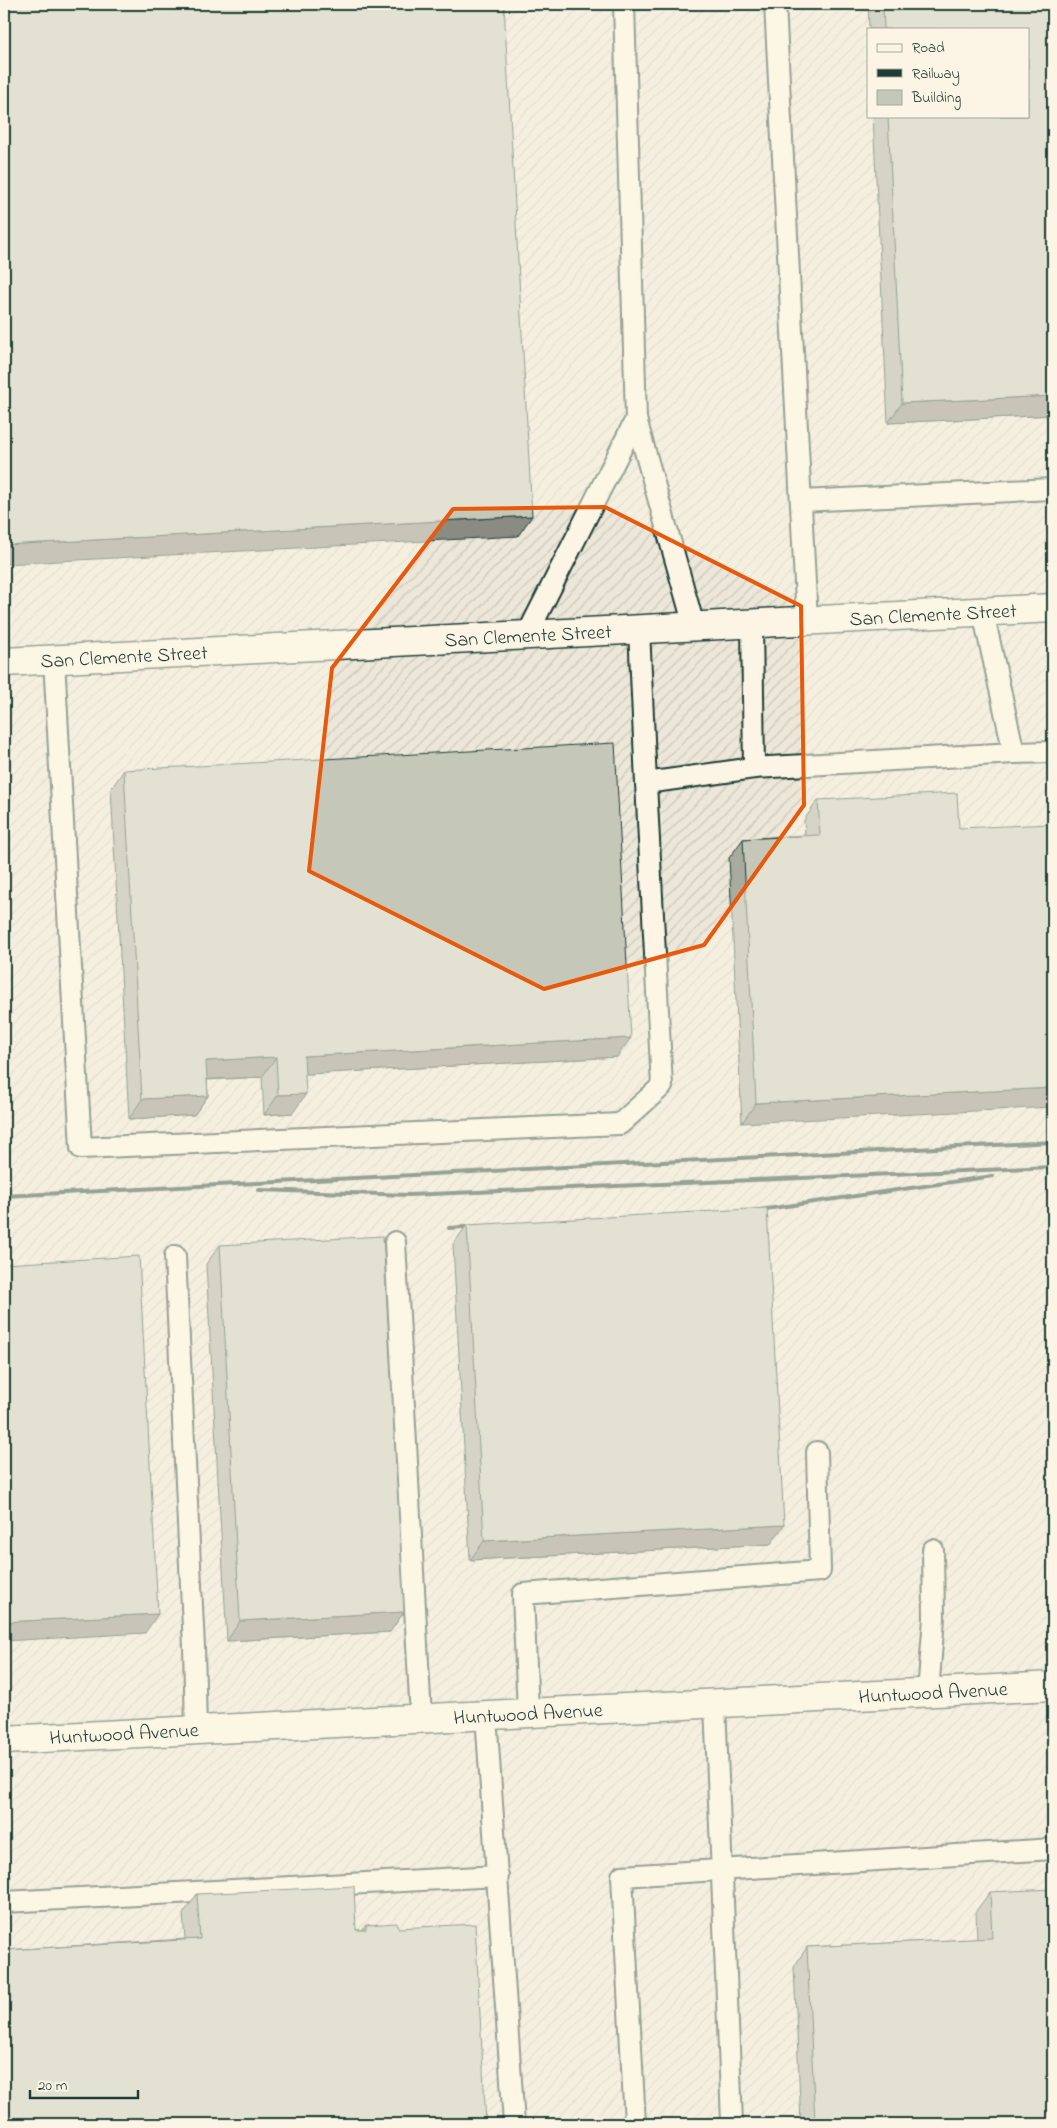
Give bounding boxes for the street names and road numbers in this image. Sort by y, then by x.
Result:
street label: San Clemente Street [849,598,1018,635]
street label: San Clemente Street [444,619,613,656]
street label: San Clemente Street [40,640,209,677]
street label: Huntwood Avenue [858,1676,1008,1713]
street label: Huntwood Avenue [453,1697,603,1734]
street label: Huntwood Avenue [49,1717,199,1754]

